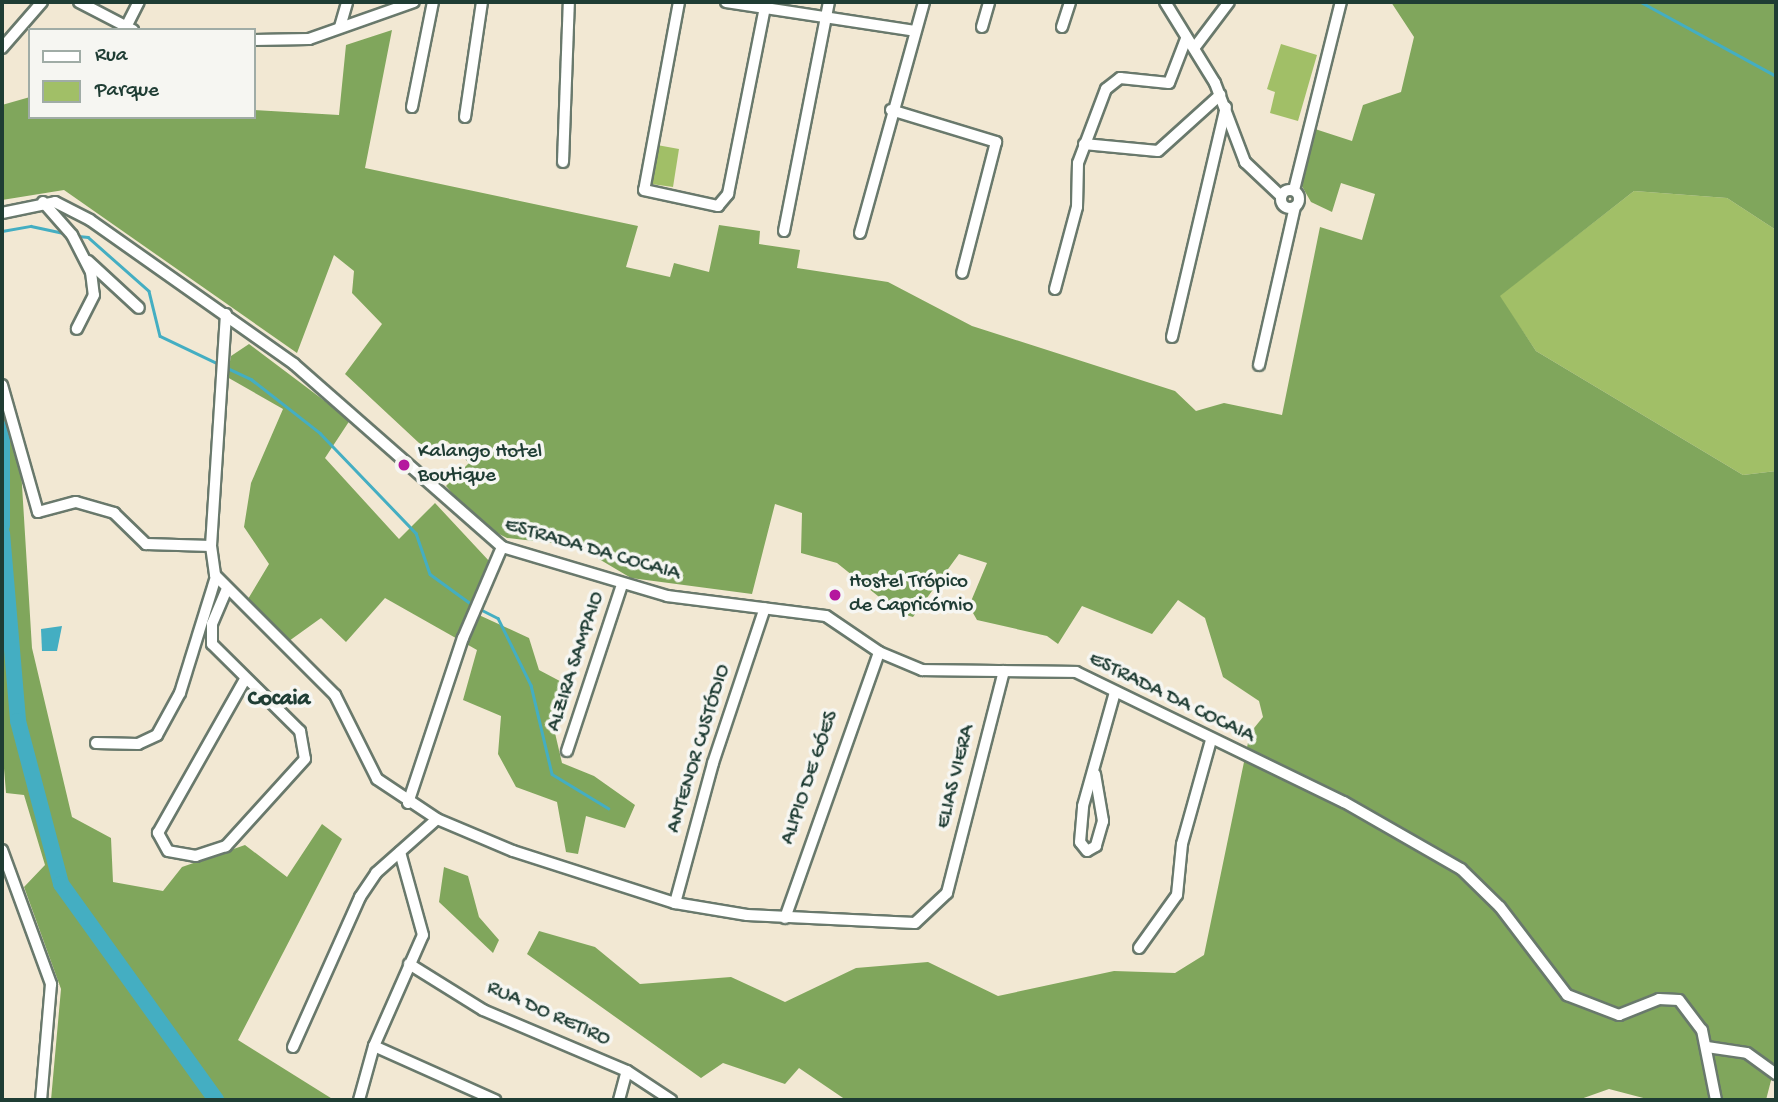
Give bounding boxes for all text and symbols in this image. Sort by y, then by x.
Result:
legend [28,28,256,119]
text: Rua [95,44,128,69]
text: Parque [95,79,159,104]
place label: Kalango Hotel Boutique [418,440,542,490]
marker: Kalango Hotel Boutique [396,457,412,473]
street label: ESTRADA DA COCAIA [501,514,683,588]
place label: Hostel Trópico de Capricórnio [849,570,973,620]
marker: Hostel Trópico de Capricórnio [827,587,843,603]
street label: ALZIRA SAMPAIO [543,589,611,735]
street label: ESTRADA DA COCAIA [1084,648,1258,750]
street label: ANTENOR CUSTÓDIO [662,662,738,836]
district label: Cocaia [248,686,310,714]
street label: ALIPIO DE GÓES [776,708,846,848]
street label: ELIAS VIERA [932,722,982,832]
street label: RUA DO RETIRO [482,977,614,1053]

